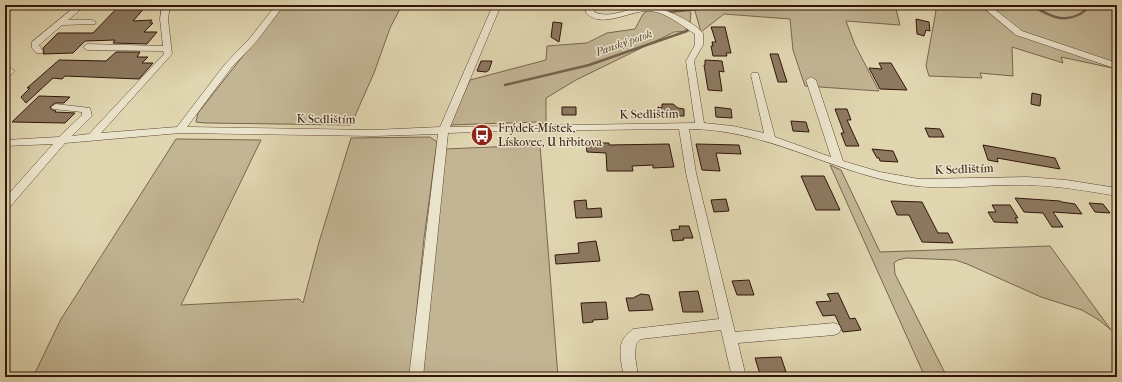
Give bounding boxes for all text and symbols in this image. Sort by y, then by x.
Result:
water label: Panský potok [593,27,654,59]
street label: K Sedlištím [619,106,679,122]
street label: K Sedlištím [296,111,356,127]
place label: Frýdek-Místek, Lískovec, U hřbitova [498,121,603,149]
bus stop icon: Frýdek-Místek, Lískovec, U hřbitova [469,122,495,148]
street label: K Sedlištím [934,161,994,177]

